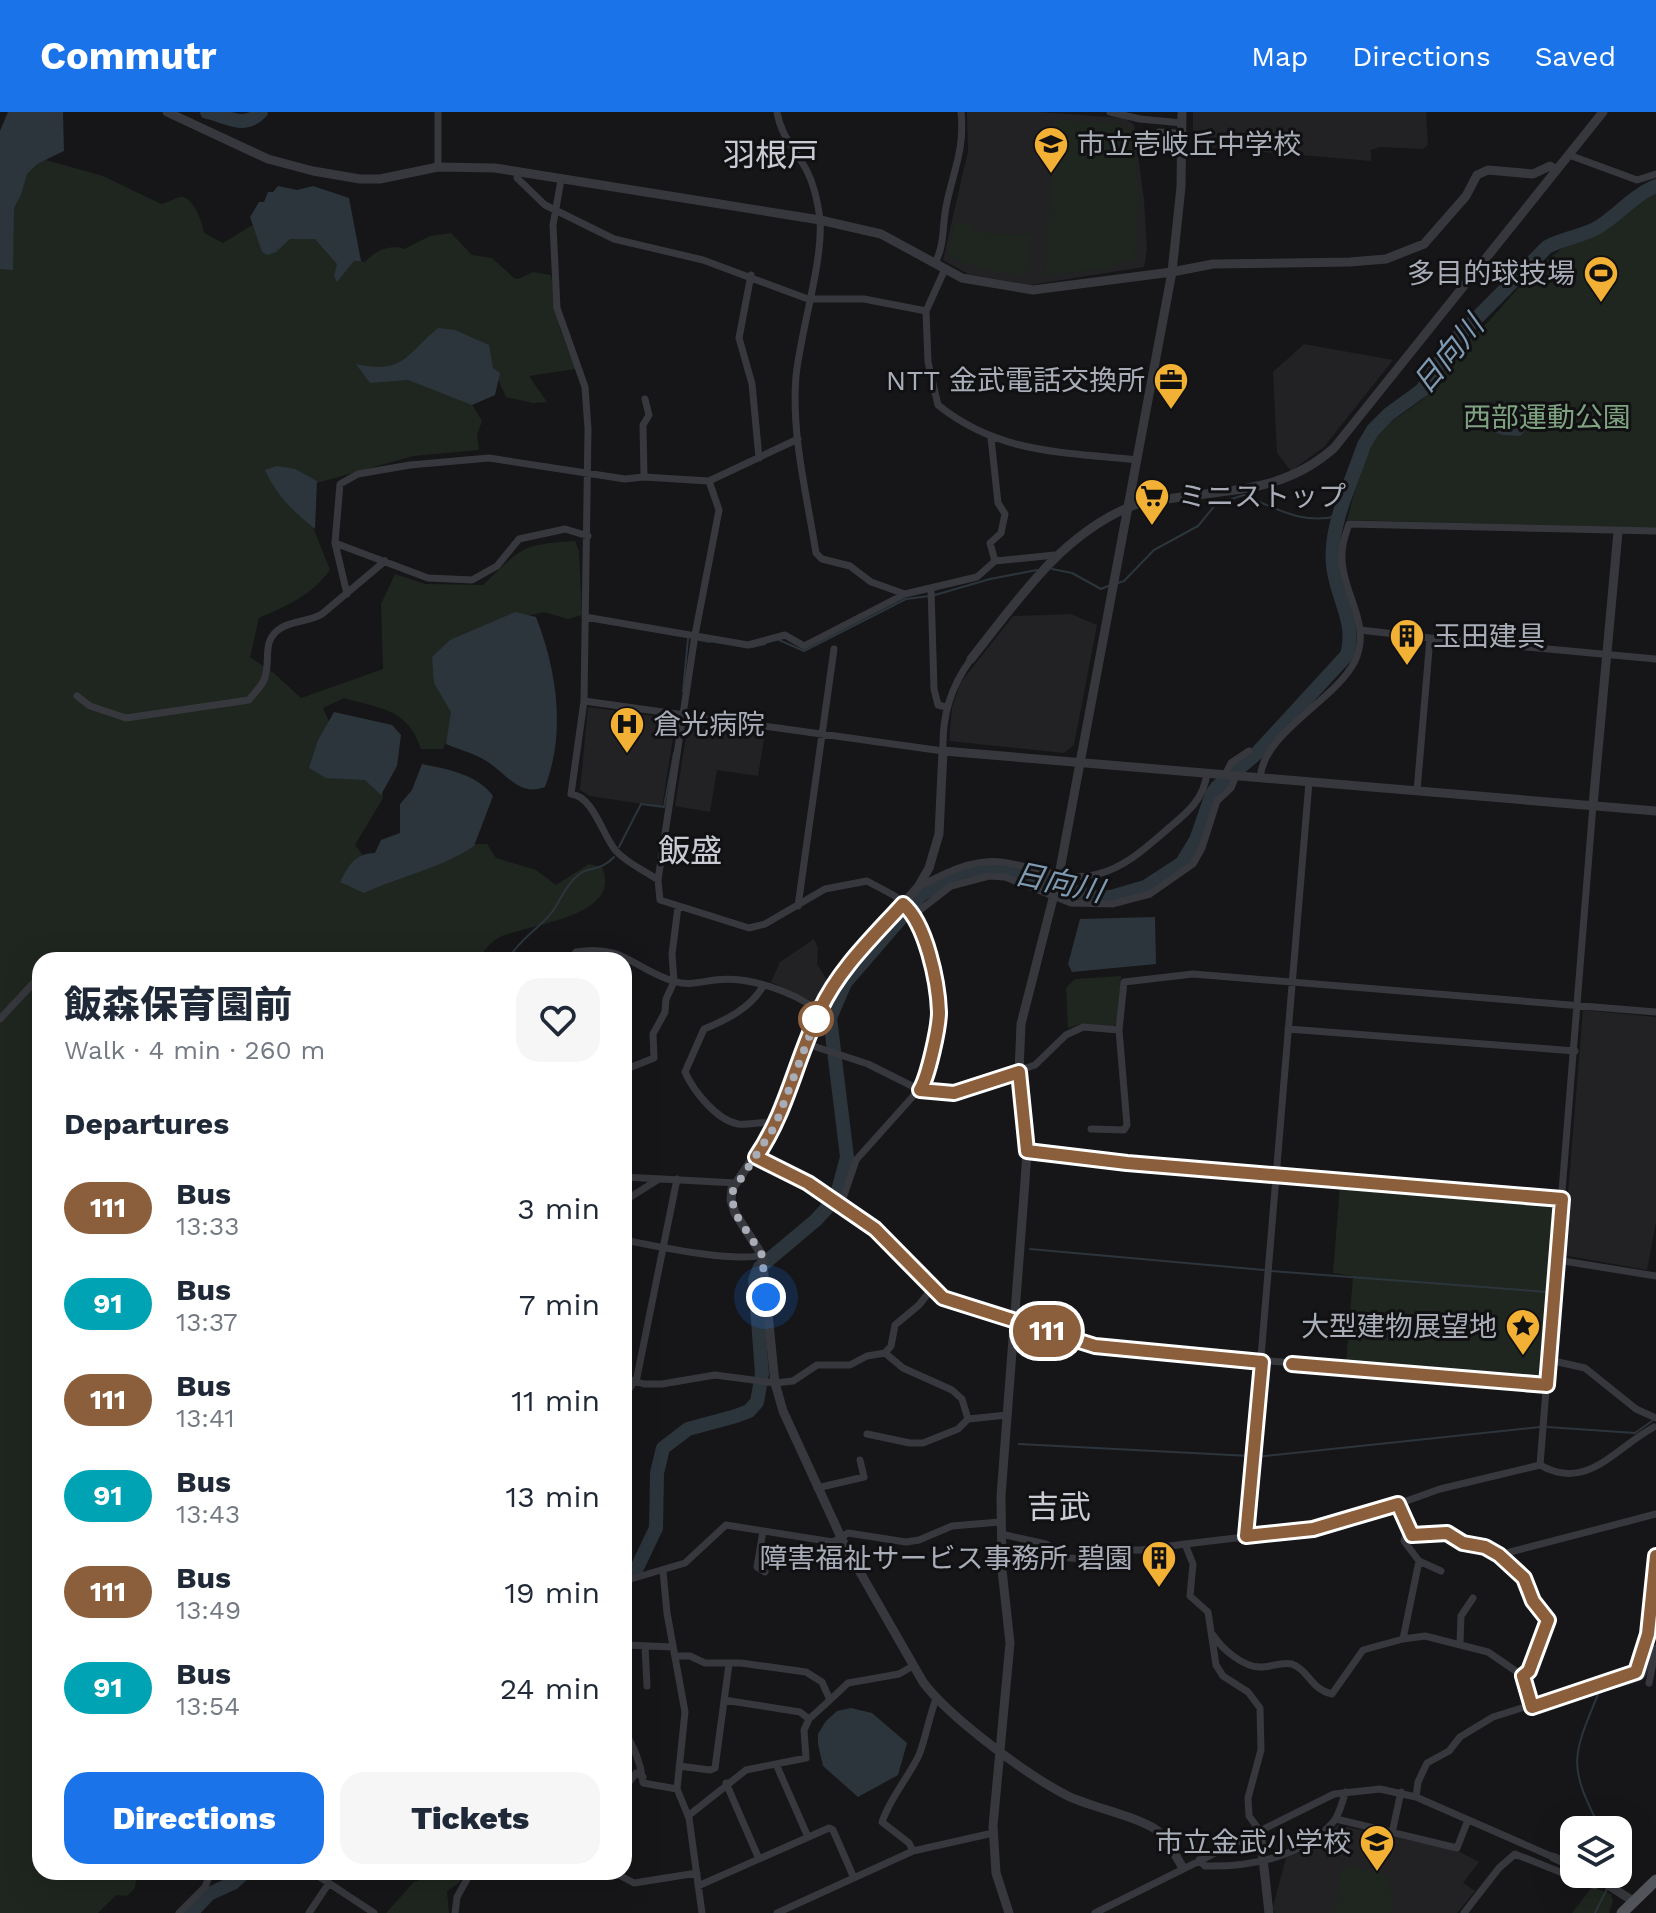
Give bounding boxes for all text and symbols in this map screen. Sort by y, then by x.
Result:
text: Commutr [40,34,217,78]
text: Map [1251,40,1308,73]
text: Directions [1352,40,1491,73]
text: Saved [1535,40,1616,73]
school or university icon: 市立壱岐丘中学校 [1032,125,1070,175]
place label: 市立壱岐丘中学校 [1077,128,1301,161]
district label: 羽根戸 [723,136,819,174]
sports icon: 多目的球技場 [1582,254,1620,304]
place label: 多目的球技場 [1407,257,1575,290]
water label: 日向川 [1406,306,1492,400]
office icon: NTT 金武電話交換所 [1152,361,1190,411]
place label: NTT 金武電話交換所 [886,364,1145,397]
park label: 西部運動公園 [1463,401,1631,434]
supermarket icon: ミニストップ [1133,477,1171,527]
place label: ミニストップ [1178,480,1346,513]
building icon: 玉田建具 [1388,617,1426,667]
place label: 玉田建具 [1433,620,1545,653]
hospital icon: 倉光病院 [608,705,646,755]
place label: 倉光病院 [653,708,765,741]
district label: 飯盛 [658,832,722,870]
water label: 日向川 [1011,856,1110,909]
button: heart [516,978,600,1062]
text: 飯森保育園前 [64,983,292,1027]
unlabelled marker [799,1002,833,1036]
text: Walk · 4 min · 260 m [64,1035,325,1065]
text: Departures [64,1106,229,1141]
text: Bus [176,1176,231,1211]
text: 111 [90,1191,126,1224]
text: 3 min [517,1191,600,1226]
text: 13:33 [176,1211,239,1241]
text: Bus [176,1272,231,1307]
your location [746,1277,786,1317]
text: 91 [93,1287,123,1320]
text: 7 min [519,1287,600,1322]
line badge: 111 [1001,1305,1093,1357]
text: 13:37 [176,1307,238,1337]
place icon: 大型建物展望地 [1504,1307,1542,1357]
place label: 大型建物展望地 [1301,1310,1497,1343]
text: 111 [1029,1314,1065,1347]
text: Bus [176,1368,231,1403]
text: 111 [90,1383,126,1416]
text: 11 min [511,1383,600,1418]
text: 13:41 [176,1403,235,1433]
text: Bus [176,1464,231,1499]
text: 91 [93,1479,123,1512]
text: 13 min [505,1479,600,1514]
district label: 吉武 [1027,1488,1091,1526]
text: 13:43 [176,1499,240,1529]
building icon: 障害福祉サービス事務所 碧園 [1140,1539,1178,1589]
place label: 障害福祉サービス事務所 碧園 [759,1542,1133,1575]
text: Bus [176,1560,231,1595]
text: 111 [90,1575,126,1608]
text: 19 min [504,1575,600,1610]
text: 13:49 [176,1595,241,1625]
text: Bus [176,1656,231,1691]
text: 91 [93,1671,123,1704]
text: 24 min [500,1671,600,1706]
text: 13:54 [176,1691,240,1721]
button: Directions [64,1772,324,1864]
button: Tickets [340,1772,600,1864]
map controls [1560,1816,1632,1888]
button: layers [1560,1816,1632,1888]
school or university icon: 市立金武小学校 [1358,1823,1396,1873]
place label: 市立金武小学校 [1155,1826,1351,1859]

